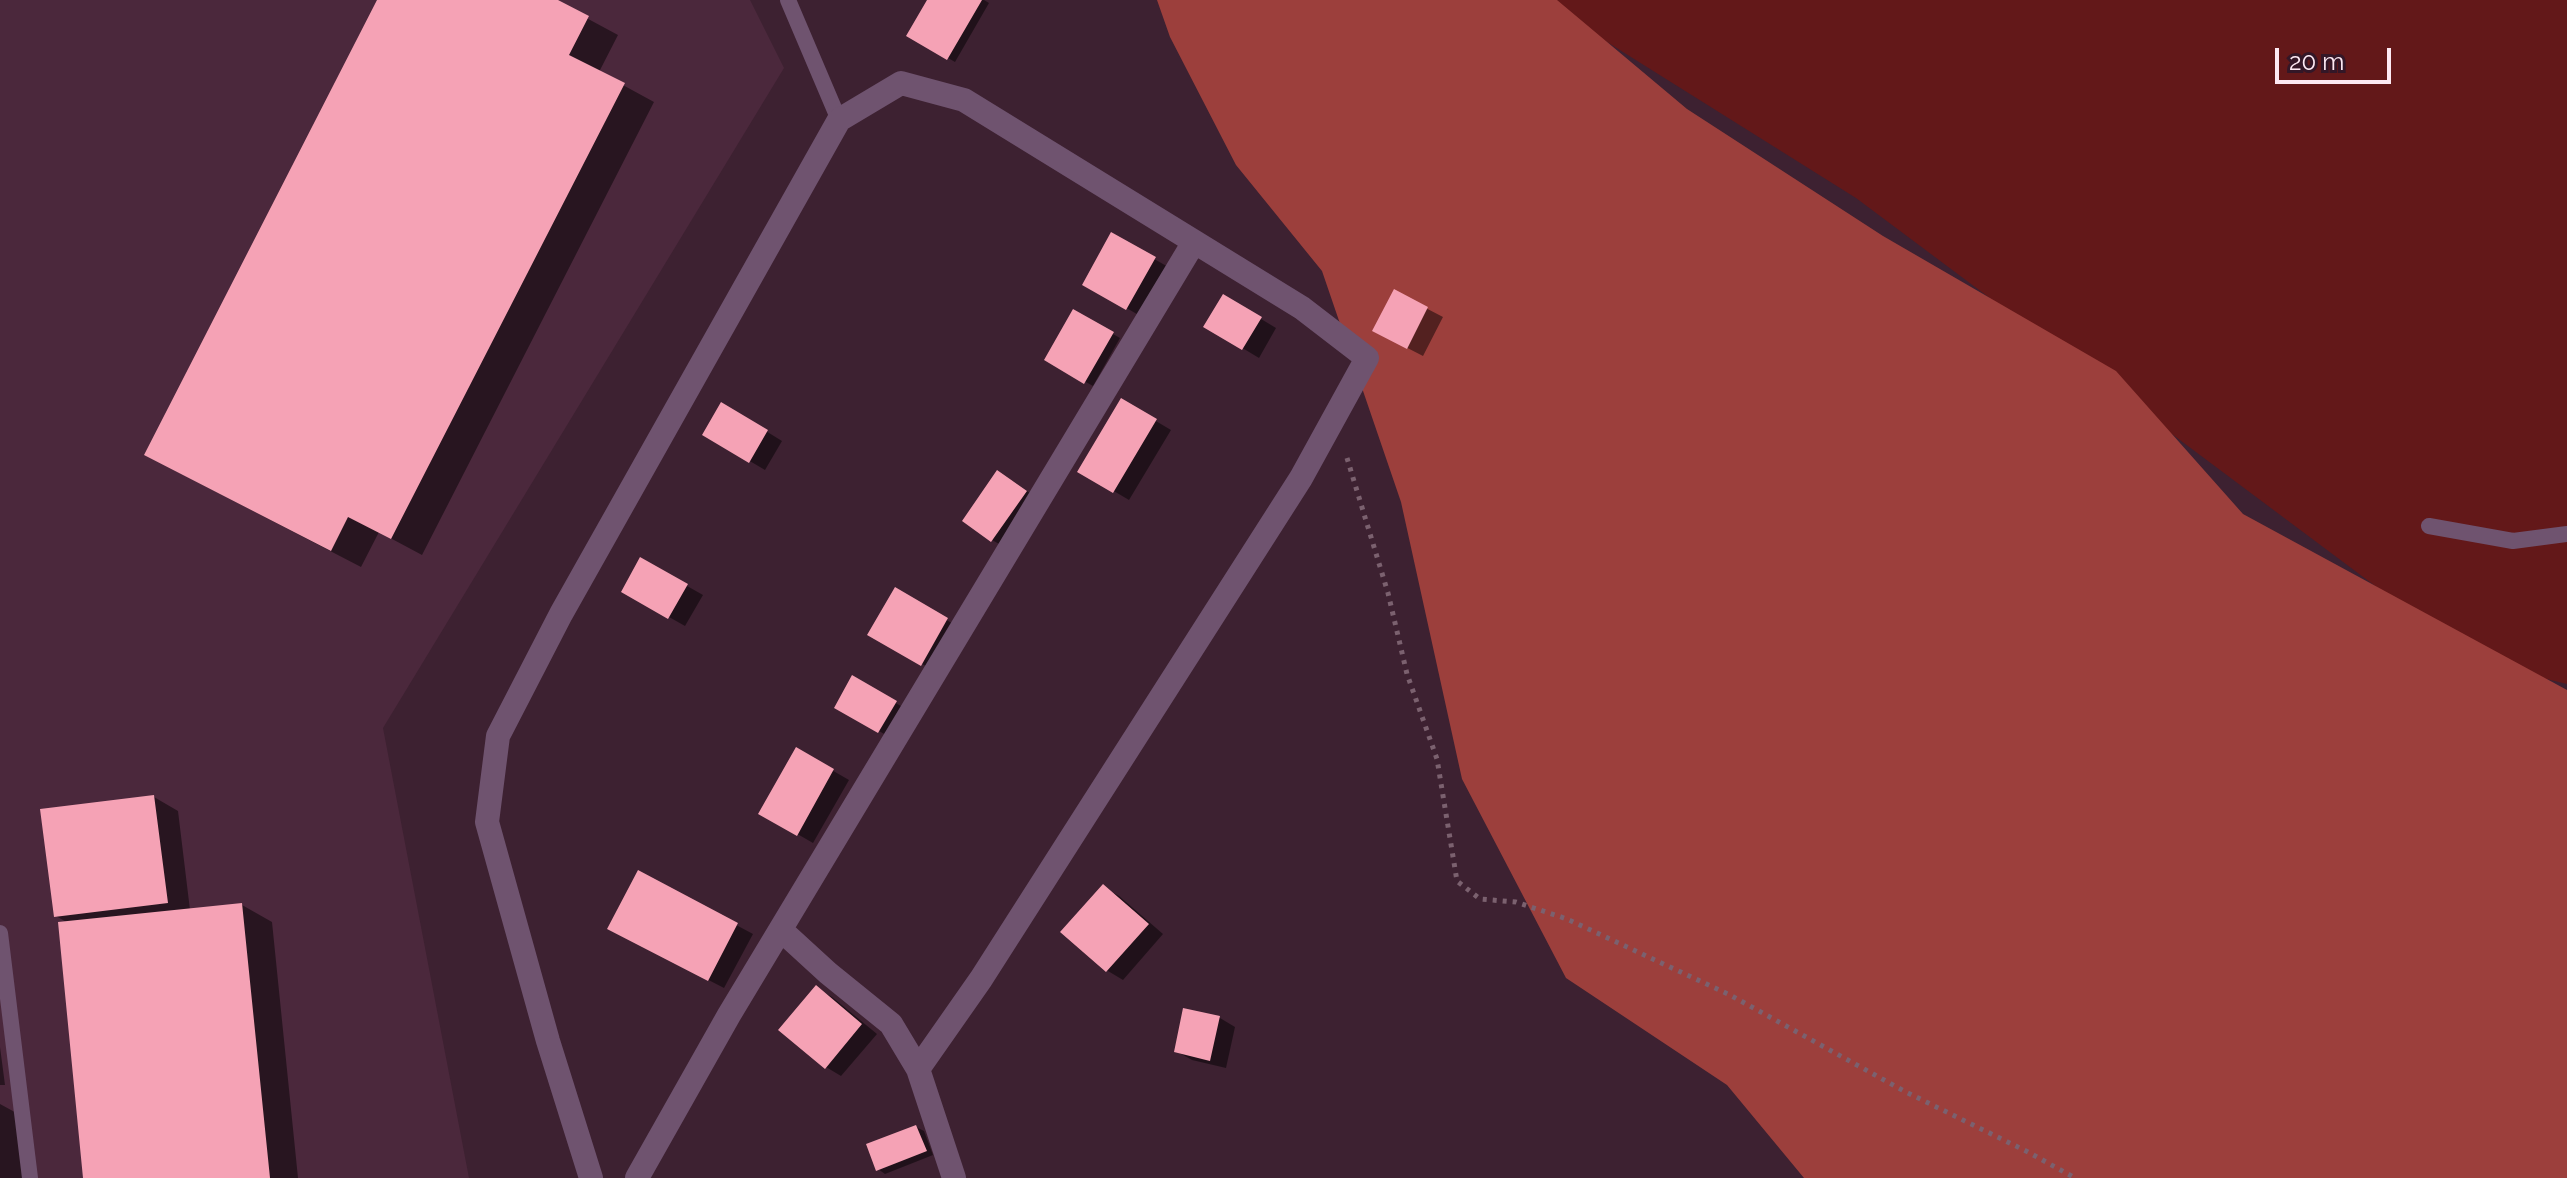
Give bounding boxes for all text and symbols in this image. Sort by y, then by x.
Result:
scale bar [2279,32,2395,82]
text: 20 m [2289,47,2344,76]

